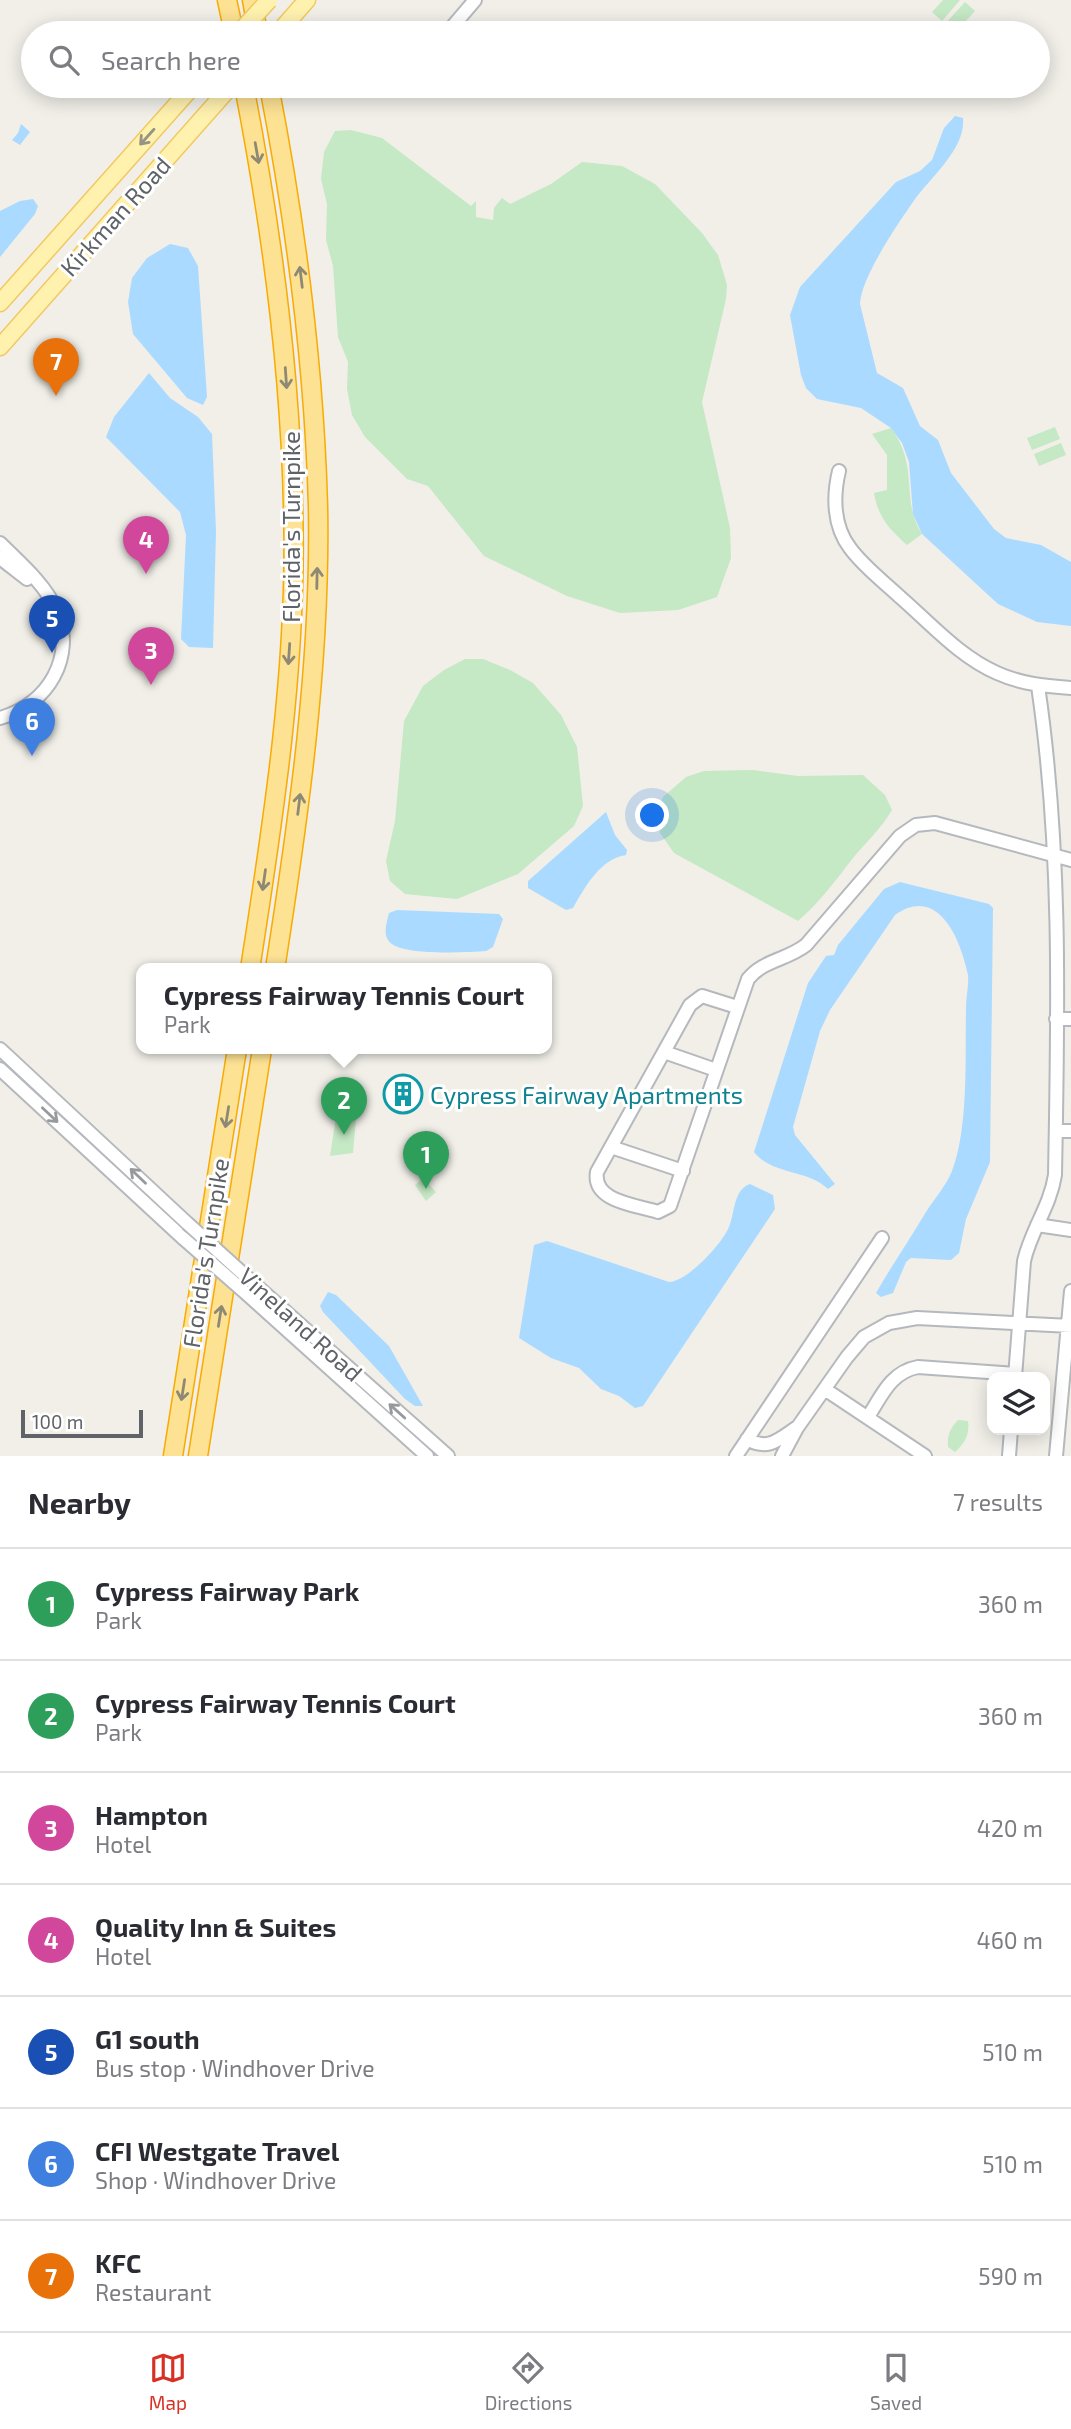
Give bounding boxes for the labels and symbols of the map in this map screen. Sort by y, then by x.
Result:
one-way arrow [139,128,155,146]
one-way arrow [251,141,264,164]
street label: Kirkman Road [54,150,176,282]
one-way arrow [294,266,307,289]
pin: 7 [33,338,79,396]
one-way arrow [280,366,293,389]
street label: Florida's Turnpike [276,431,305,623]
pin: 4 [123,516,169,574]
one-way arrow [310,566,324,589]
pin: 5 [29,595,75,653]
pin: 3 [128,627,174,685]
one-way arrow [282,643,295,666]
pin: 6 [9,698,55,756]
one-way arrow [292,793,305,816]
your location [635,798,669,832]
one-way arrow [257,869,270,891]
building icon: Cypress Fairway Apartments [382,1073,424,1115]
pin: 2 [321,1077,367,1135]
place label: Cypress Fairway Apartments [430,1080,743,1109]
one-way arrow [220,1105,233,1128]
one-way arrow [41,1107,58,1124]
pin: 1 [403,1131,449,1189]
street label: Florida's Turnpike [176,1156,234,1350]
one-way arrow [129,1168,146,1185]
street label: Vineland Road [233,1261,369,1387]
one-way arrow [214,1305,227,1328]
one-way arrow [176,1378,189,1401]
one-way arrow [389,1403,407,1419]
scale bar [21,1407,144,1439]

